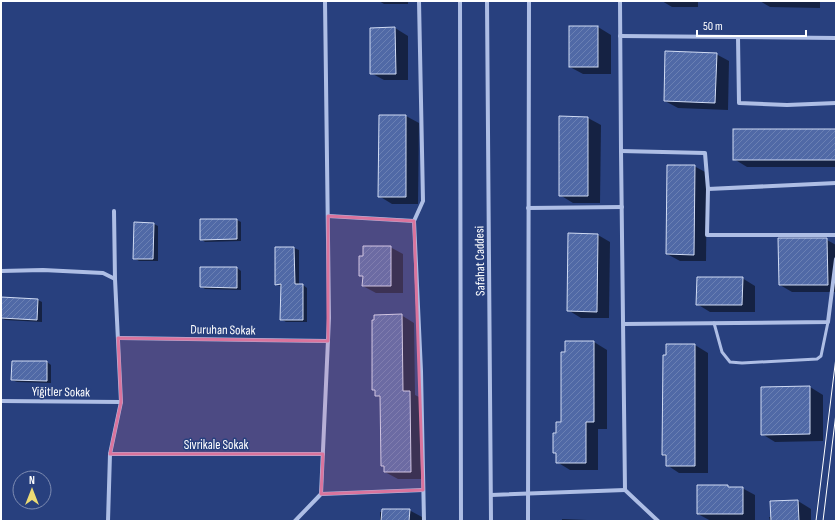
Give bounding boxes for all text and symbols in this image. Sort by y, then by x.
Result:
scale bar [697,12,806,38]
text: 50 m [703,19,723,34]
street label: Safahat Caddesi [471,226,489,296]
street label: Duruhan Sokak [190,321,256,339]
street label: Yiğitler Sokak [32,383,90,401]
street label: Sivrikale Sokak [184,437,248,453]
north arrow [12,470,52,510]
text: N [29,474,35,487]

